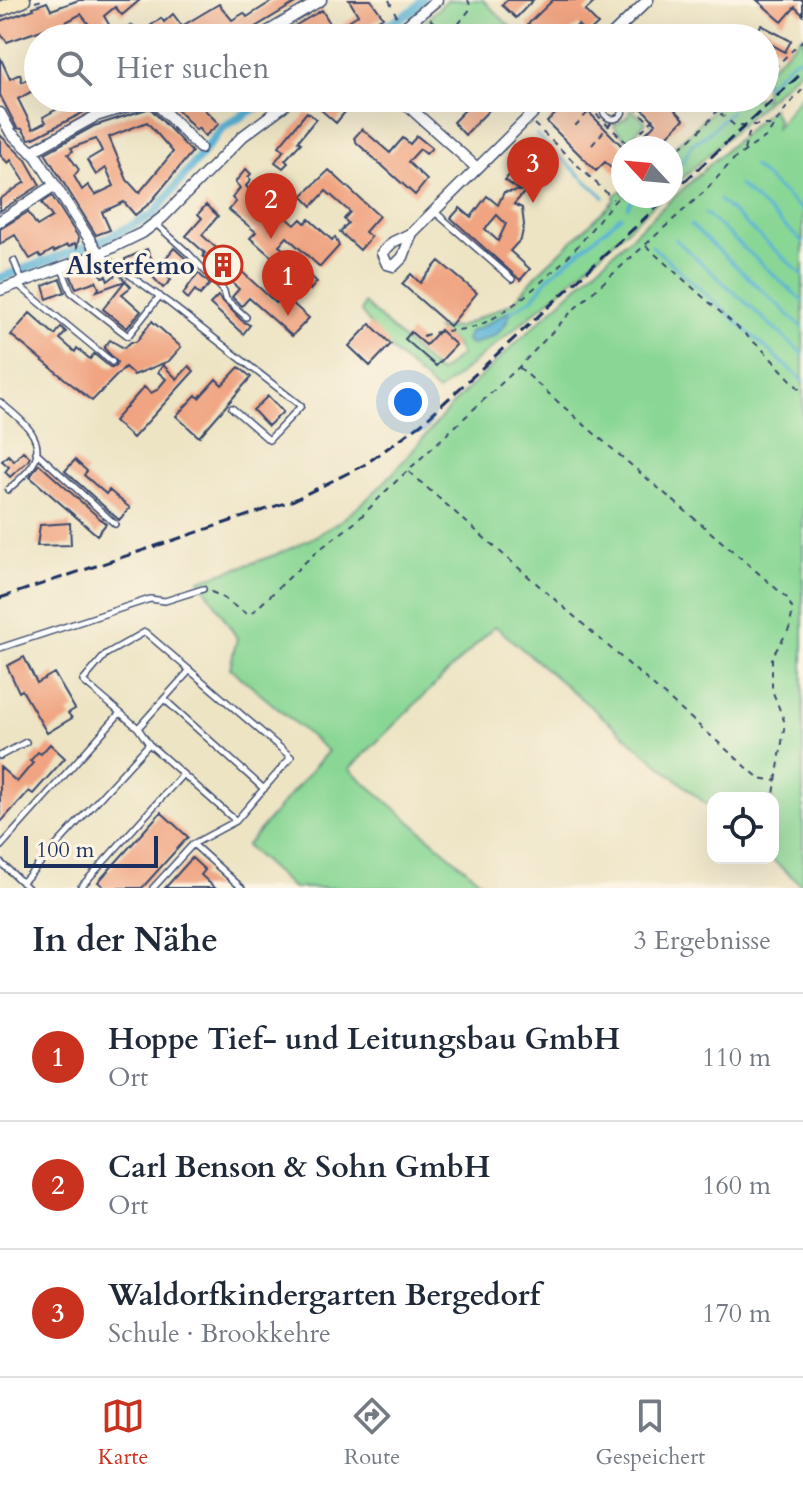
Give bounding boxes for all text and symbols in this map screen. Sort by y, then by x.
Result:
search box [24,24,779,112]
icon: search [52,46,96,90]
text: Hier suchen [116,48,269,89]
north arrow [611,136,683,208]
pin: 3 [507,137,559,203]
pin: 2 [245,173,297,239]
building icon: Alsterfemo [202,244,244,286]
place label: Alsterfemo [66,248,195,283]
pin: 1 [262,250,314,316]
your location [388,382,428,422]
map controls [707,792,779,864]
button: locate [707,792,779,864]
scale bar [24,832,158,868]
text: 100 m [36,835,94,865]
text: In der Nähe [32,917,218,963]
text: 3 Ergebnisse [634,923,771,958]
text: Hoppe Tief- und Leitungsbau GmbH [108,1019,620,1060]
text: 1 [51,1040,65,1075]
text: 110 m [702,1040,771,1075]
text: Ort [108,1060,148,1095]
text: Carl Benson & Sohn GmbH [108,1147,490,1188]
text: 2 [51,1168,65,1203]
text: 160 m [702,1168,771,1203]
text: Ort [108,1188,148,1223]
text: Waldorfkindergarten Bergedorf [108,1275,540,1316]
text: 3 [51,1296,65,1331]
text: 170 m [702,1296,771,1331]
text: Schule · Brookkehre [108,1316,331,1351]
tab: Karte [98,1394,149,1472]
tab: Route [344,1394,400,1472]
tab: Gespeichert [596,1394,705,1472]

